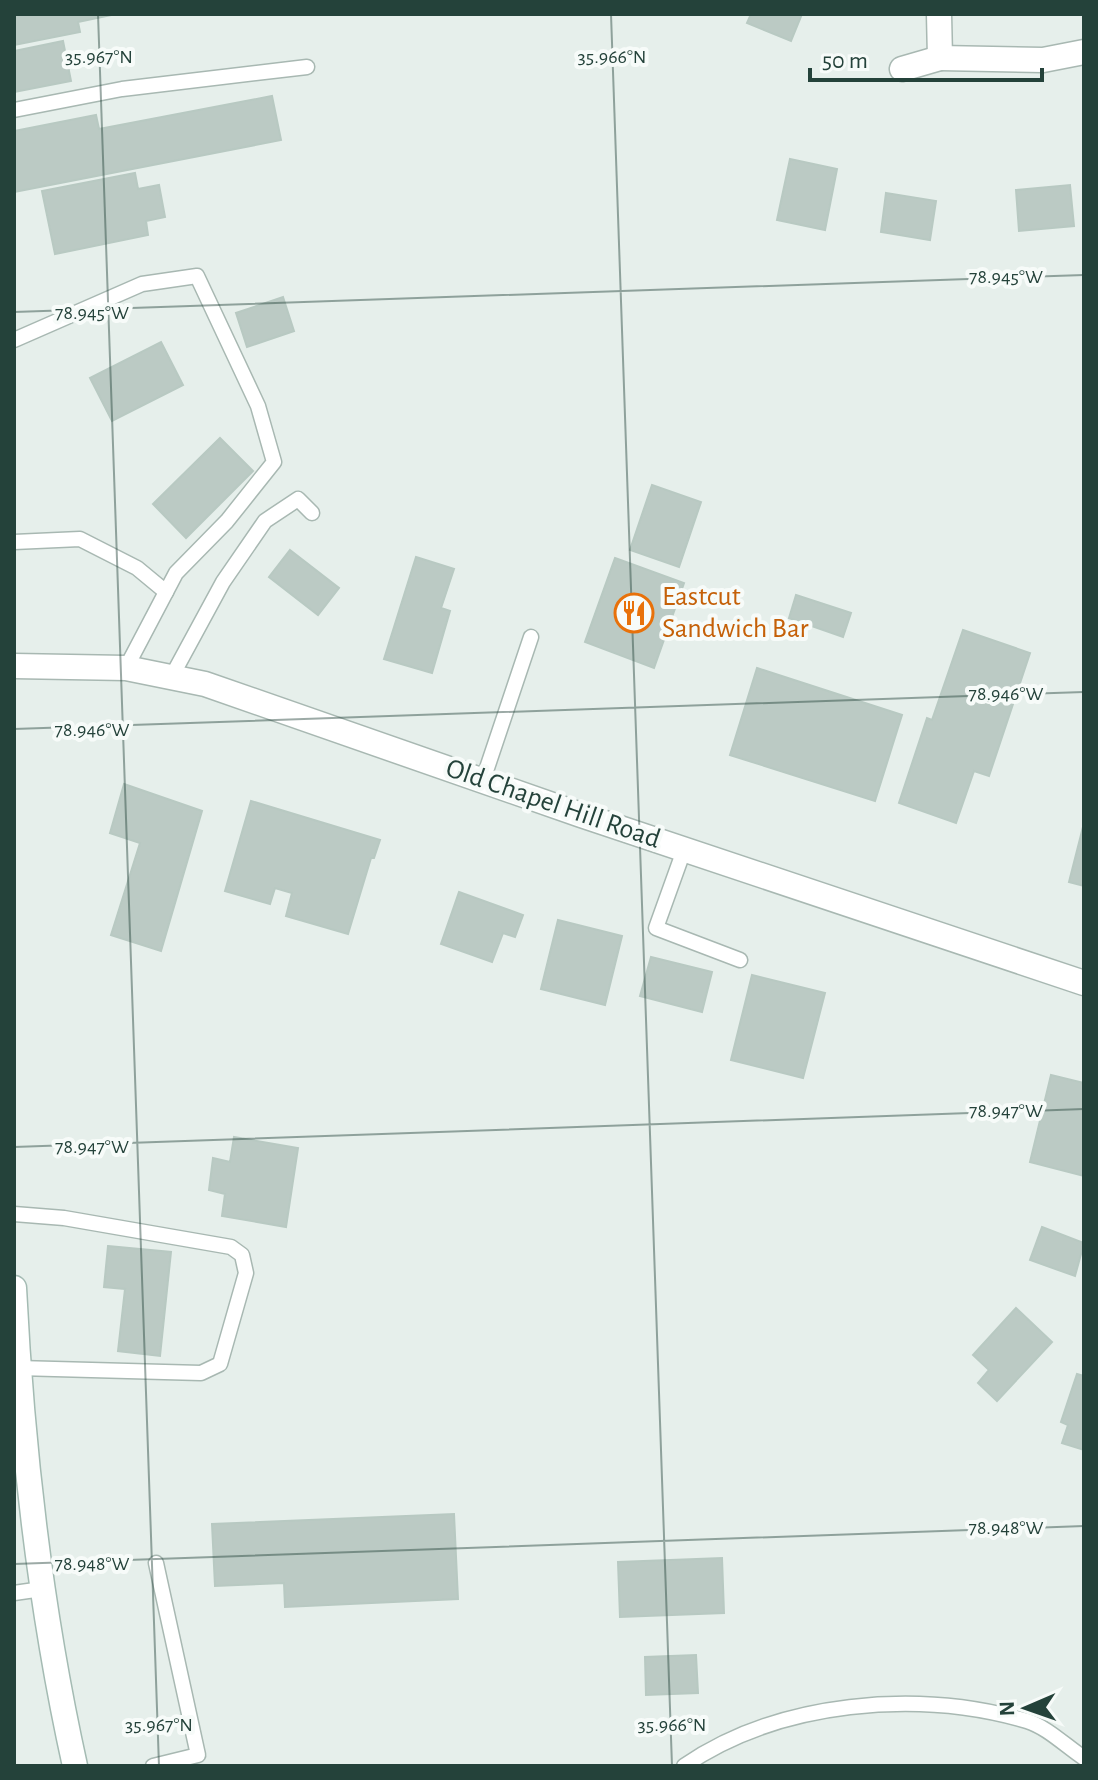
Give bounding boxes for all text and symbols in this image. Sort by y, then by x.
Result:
scale bar [810,32,1042,82]
text: 35.967°N [65,47,133,67]
text: 35.966°N [578,47,646,67]
text: 50 m [822,49,868,73]
text: 78.945°W [969,267,1043,287]
text: 78.945°W [55,303,129,323]
place label: Eastcut Sandwich Bar [662,583,809,643]
restaurant icon: Eastcut Sandwich Bar [613,592,655,634]
text: 78.946°W [969,684,1044,704]
text: 78.946°W [55,720,130,740]
street label: Old Chapel Hill Road [442,754,664,854]
text: 78.947°W [969,1101,1043,1121]
text: 78.947°W [55,1137,129,1157]
text: 78.948°W [969,1518,1044,1538]
text: 78.948°W [55,1554,130,1574]
north arrow [986,1668,1066,1748]
text: N [996,1701,1018,1717]
text: 35.967°N [125,1715,193,1735]
text: 35.966°N [638,1715,706,1735]

